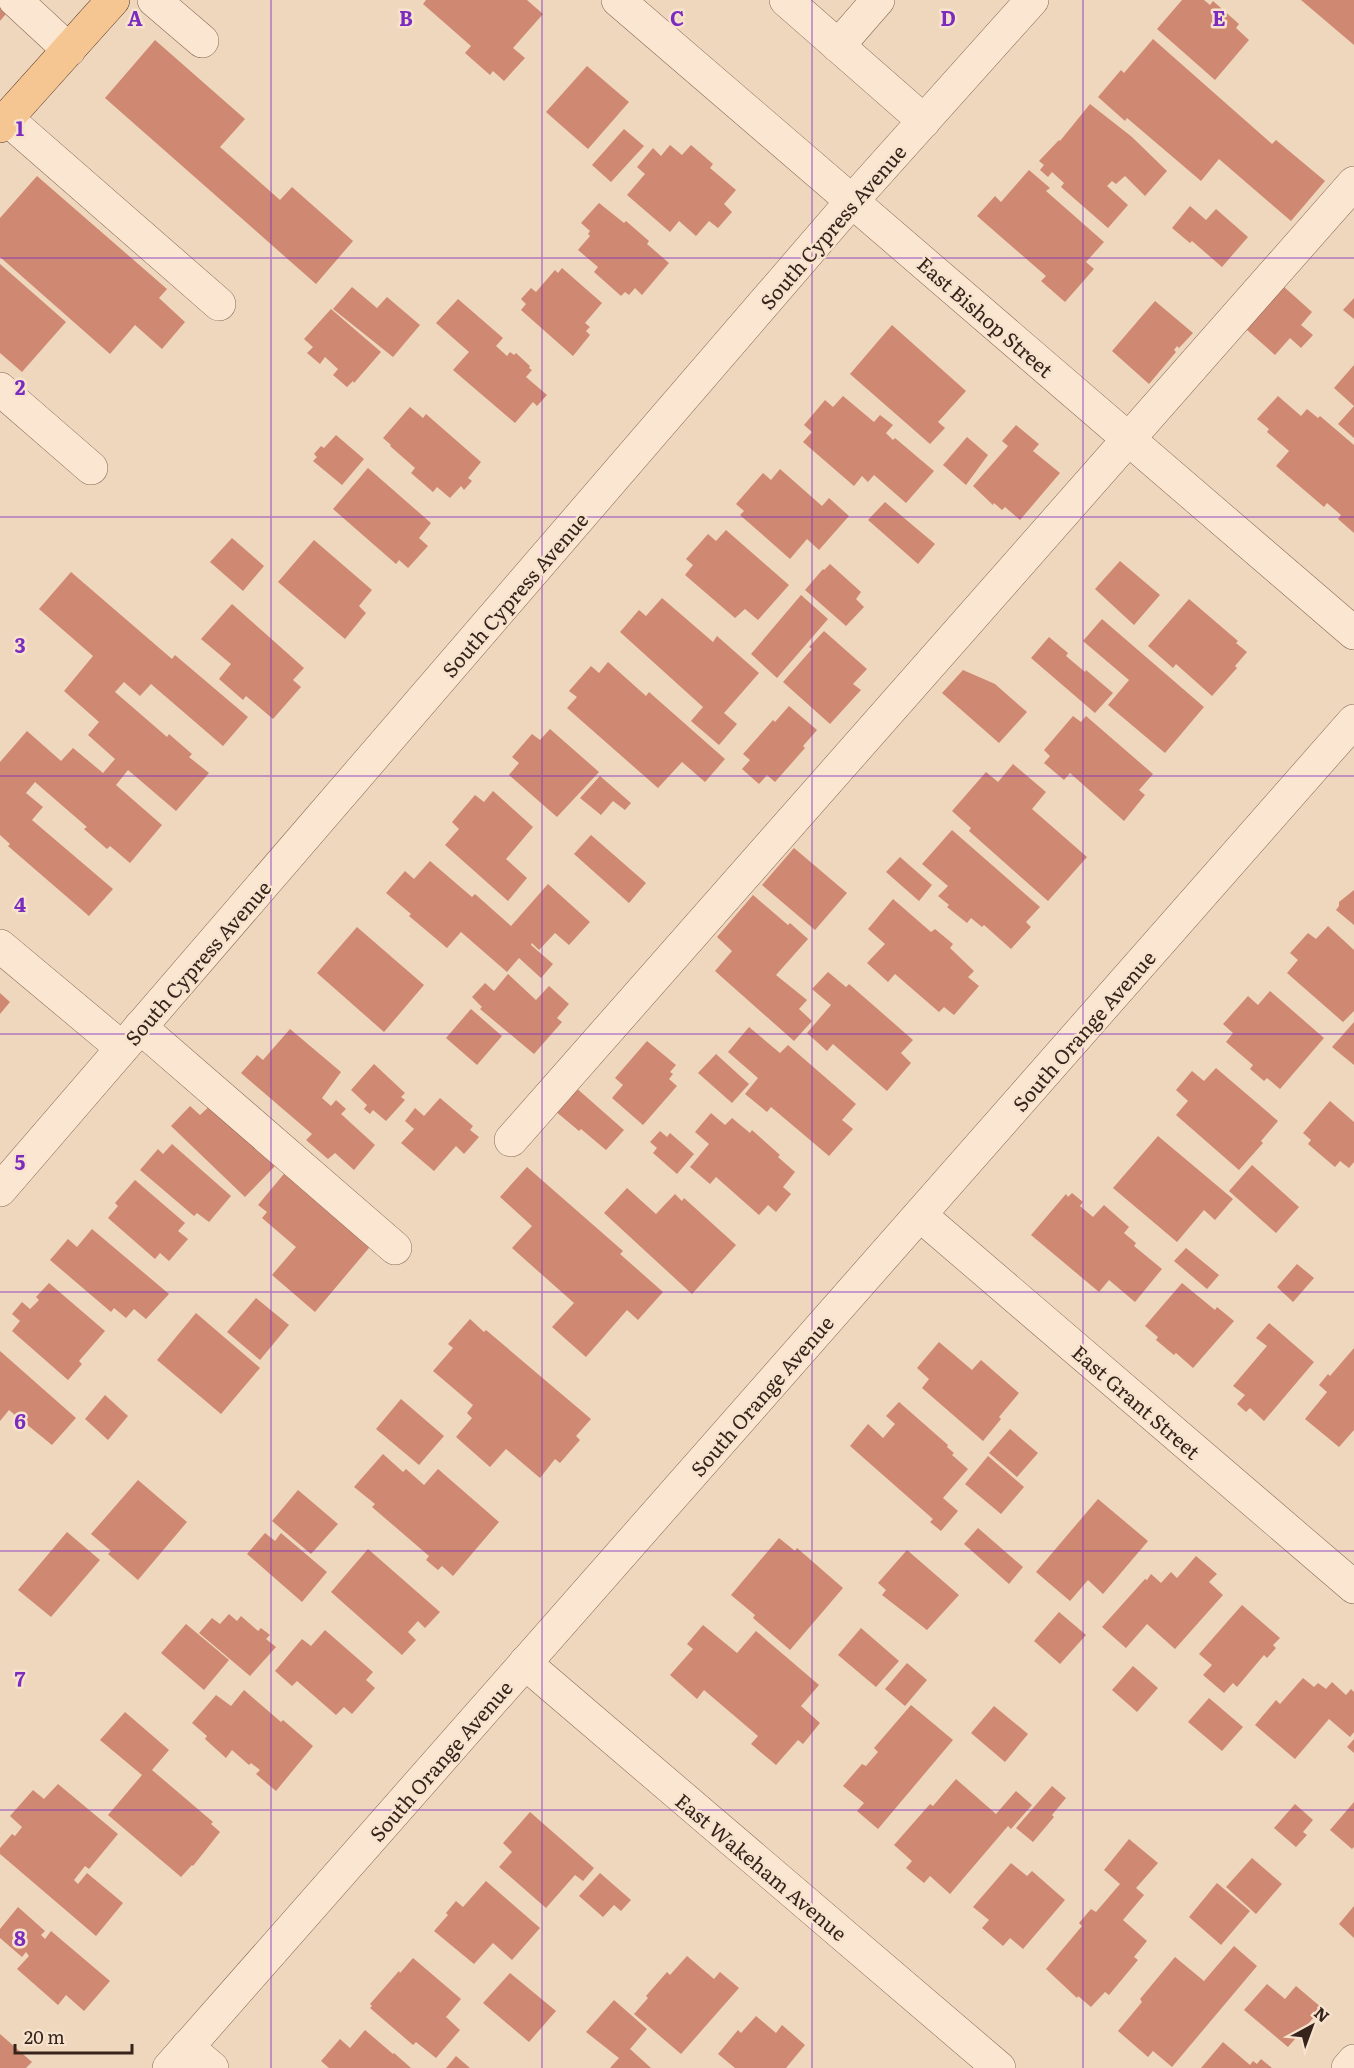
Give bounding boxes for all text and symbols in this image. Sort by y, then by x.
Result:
text: A [127,2,143,32]
text: B [399,2,413,32]
text: C [670,2,684,32]
text: D [940,2,956,32]
text: E [1212,2,1226,32]
text: 1 [16,112,24,142]
street label: South Cypress Avenue [752,137,912,315]
street label: East Bishop Street [912,248,1060,384]
text: 2 [15,371,26,401]
street label: South Cypress Avenue [434,505,594,683]
text: 3 [14,629,26,659]
street label: South Cypress Avenue [117,873,277,1051]
text: 4 [14,888,26,918]
street label: South Orange Avenue [1004,943,1162,1117]
text: 5 [15,1146,26,1176]
street label: South Orange Avenue [682,1308,840,1482]
street label: East Grant Street [1066,1337,1208,1465]
text: 6 [14,1405,26,1435]
text: 7 [15,1663,26,1693]
street label: South Orange Avenue [361,1673,519,1847]
street label: East Wakeham Avenue [670,1785,854,1947]
text: 8 [14,1922,26,1952]
north arrow [1282,1996,1342,2056]
text: N [1310,2000,1335,2027]
scale bar [15,2017,132,2055]
text: 20 m [24,2023,65,2050]

